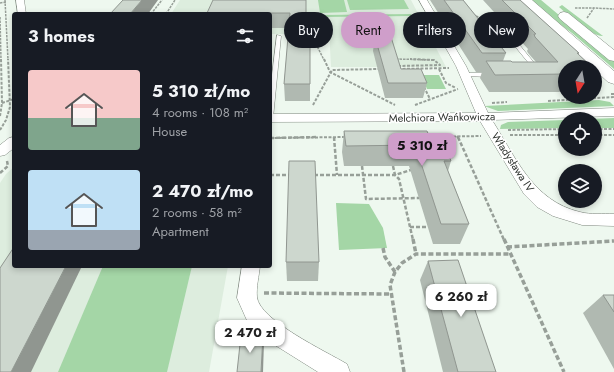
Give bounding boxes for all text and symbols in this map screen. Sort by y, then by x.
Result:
chip: Buy [284,12,333,48]
chip: Rent [341,12,395,48]
chip: Filters [403,12,466,48]
chip: New [474,12,529,48]
text: 3 homes [28,24,95,48]
icon: filters [234,25,256,47]
north arrow [558,60,602,104]
map controls [558,60,602,208]
text: 5 310 zł/mo [152,79,250,103]
icon: home [60,86,108,134]
text: 4 rooms · 108 m² [152,103,248,122]
street label: Melchiora Wańkowicza [389,108,495,126]
button: locate [558,112,602,156]
text: House [152,122,187,141]
street label: Władysława IV [488,129,539,196]
pin: 5 310 zł [381,133,463,167]
text: 5 310 zł [397,136,447,155]
button: layers [558,164,602,208]
text: 2 470 zł/mo [152,179,253,203]
icon: home [60,186,108,234]
text: 2 rooms · 58 m² [152,203,242,222]
text: Apartment [152,222,209,241]
pin: 6 260 zł [420,284,502,318]
text: 6 260 zł [435,287,487,306]
pin: 2 470 zł [209,320,291,354]
text: 2 470 zł [224,323,276,342]

